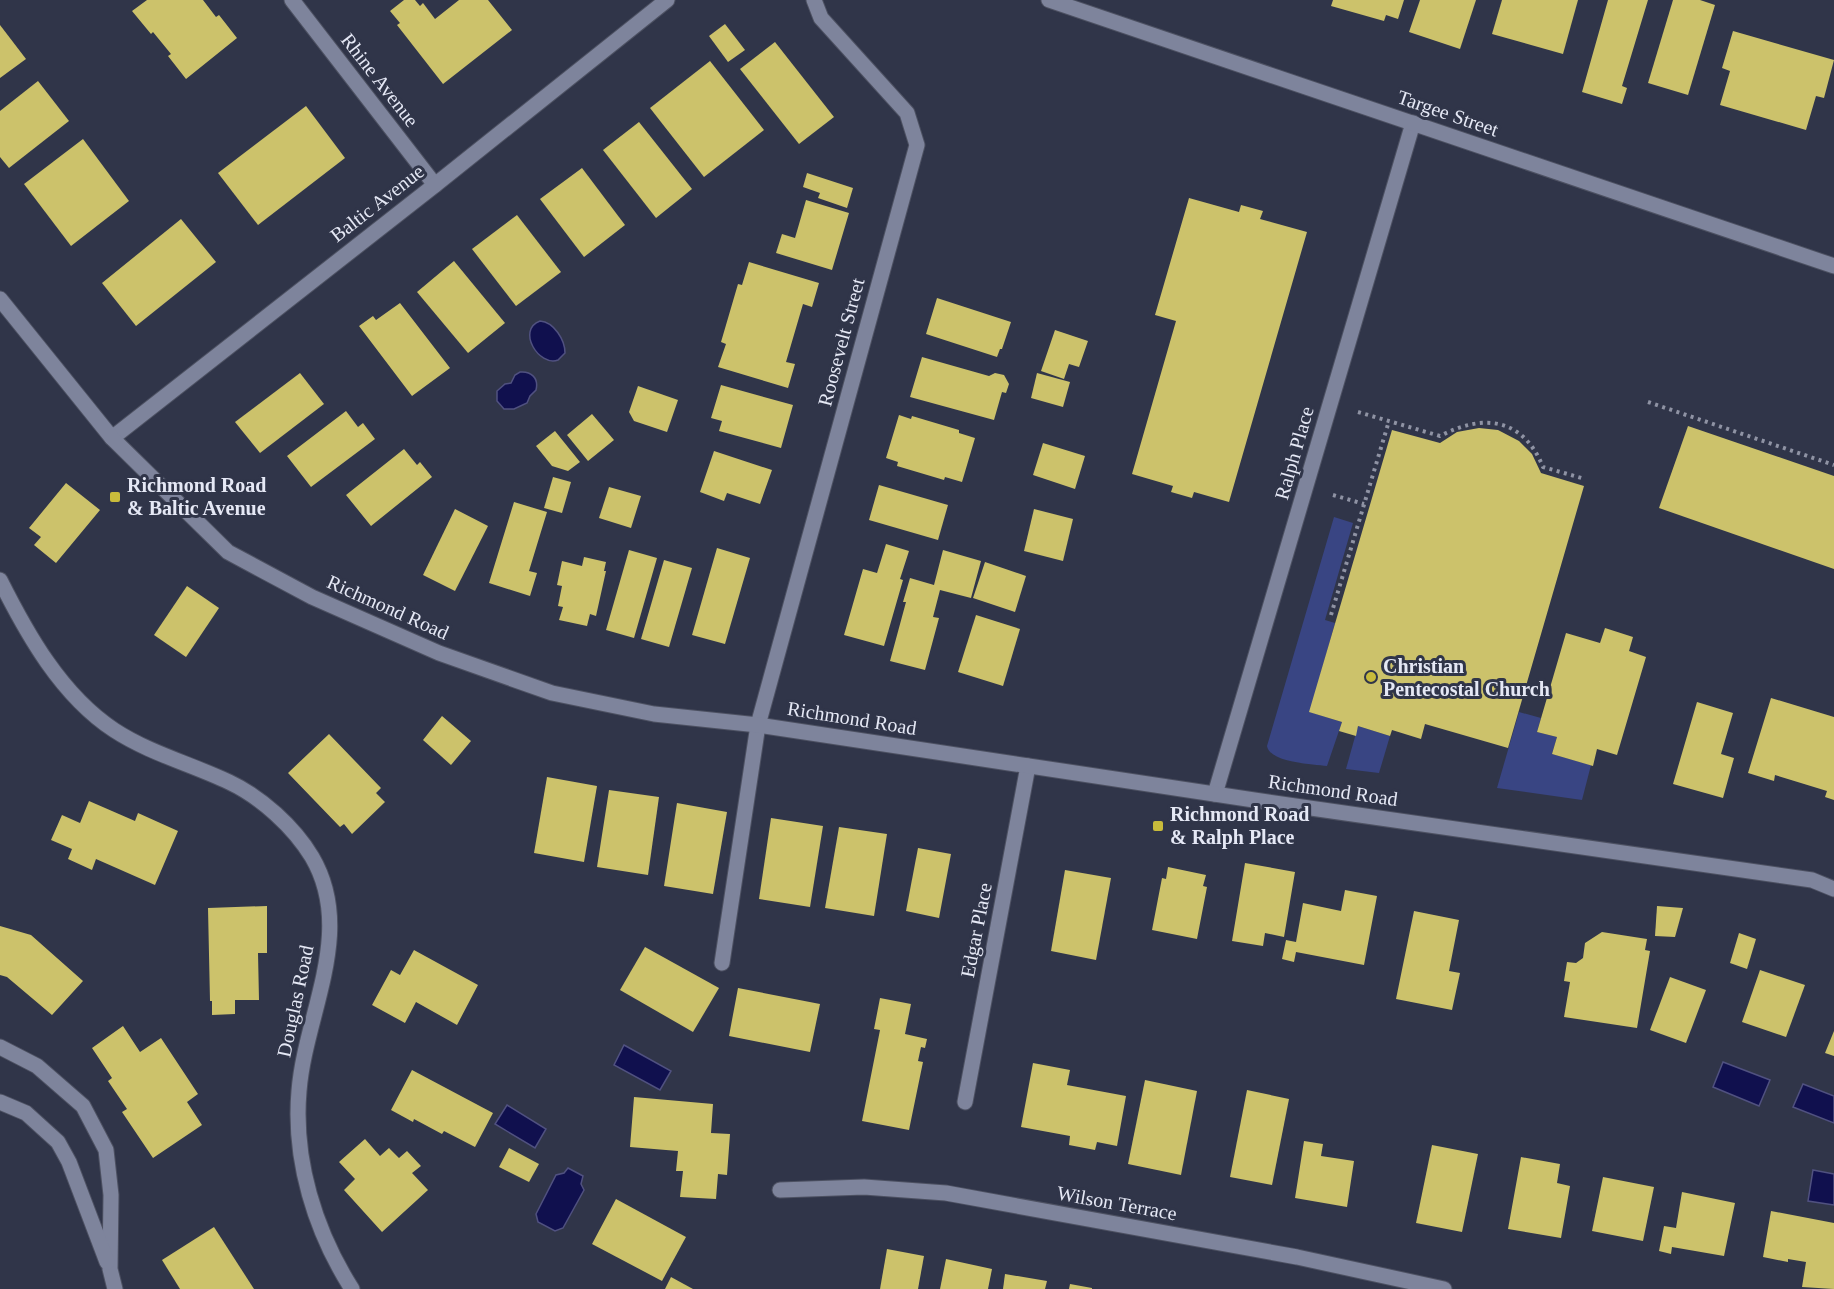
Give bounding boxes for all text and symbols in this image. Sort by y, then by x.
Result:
street label: Rhine Avenue [337,29,423,131]
street label: Targee Street [1394,85,1502,142]
street label: Baltic Avenue [326,160,428,246]
street label: Roosevelt Street [813,275,869,408]
street label: Ralph Place [1270,404,1319,502]
place label: Richmond Road & Baltic Avenue [127,474,266,519]
marker: Richmond Road & Baltic Avenue [108,490,122,504]
street label: Richmond Road [324,570,452,644]
place label: Christian Pentecostal Church [1383,655,1550,700]
marker: Christian Pentecostal Church [1364,670,1378,684]
street label: Richmond Road [786,697,918,739]
street label: Richmond Road [1267,770,1399,810]
place label: Richmond Road & Ralph Place [1170,803,1309,849]
marker: Richmond Road & Ralph Place [1151,819,1165,833]
street label: Edgar Place [956,881,997,979]
street label: Douglas Road [272,943,319,1059]
street label: Wilson Terrace [1055,1182,1179,1224]

